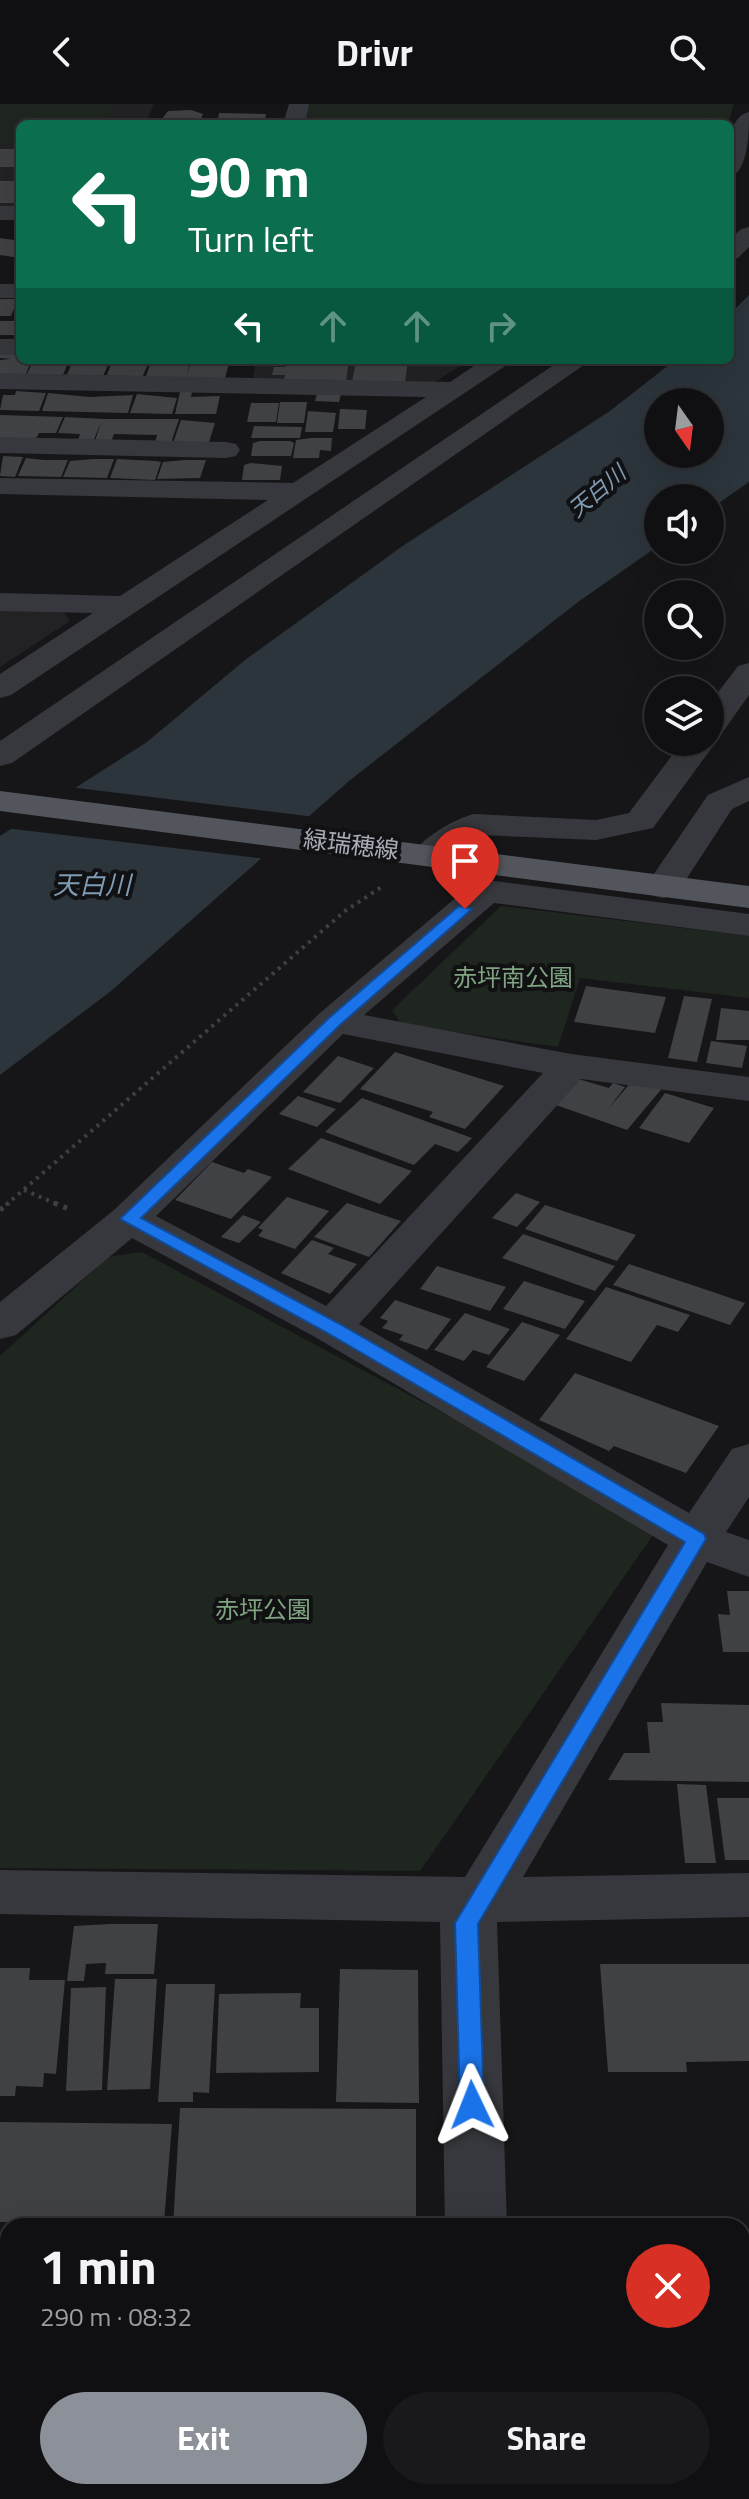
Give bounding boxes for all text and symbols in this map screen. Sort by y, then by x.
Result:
text: Drivr [336,25,413,80]
icon: back [40,30,84,74]
icon: search [665,30,709,74]
text: 90 m [188,134,310,219]
icon: left [56,152,160,256]
text: Turn left [188,211,314,266]
icon: left [227,304,271,348]
icon: ahead [311,304,355,348]
icon: ahead [395,304,439,348]
icon: right [479,304,523,348]
north arrow [644,388,724,468]
map controls [644,388,724,756]
water label: 天白川 [561,455,635,525]
button: sound [644,484,724,564]
button: search [644,580,724,660]
button: layers [644,676,724,756]
street label: 緑瑞穂線 [301,820,401,868]
pin [431,827,499,909]
icon: arrive [443,839,487,883]
water label: 天白川 [53,865,134,904]
park label: 赤坪南公園 [453,959,573,995]
park label: 赤坪公園 [215,1591,311,1627]
position arrow [430,2063,514,2147]
text: 1 min [40,2230,157,2303]
button: close [626,2244,710,2328]
text: 290 m · 08:32 [40,2297,192,2336]
button: Exit [40,2392,367,2484]
button: Share [383,2392,710,2484]

